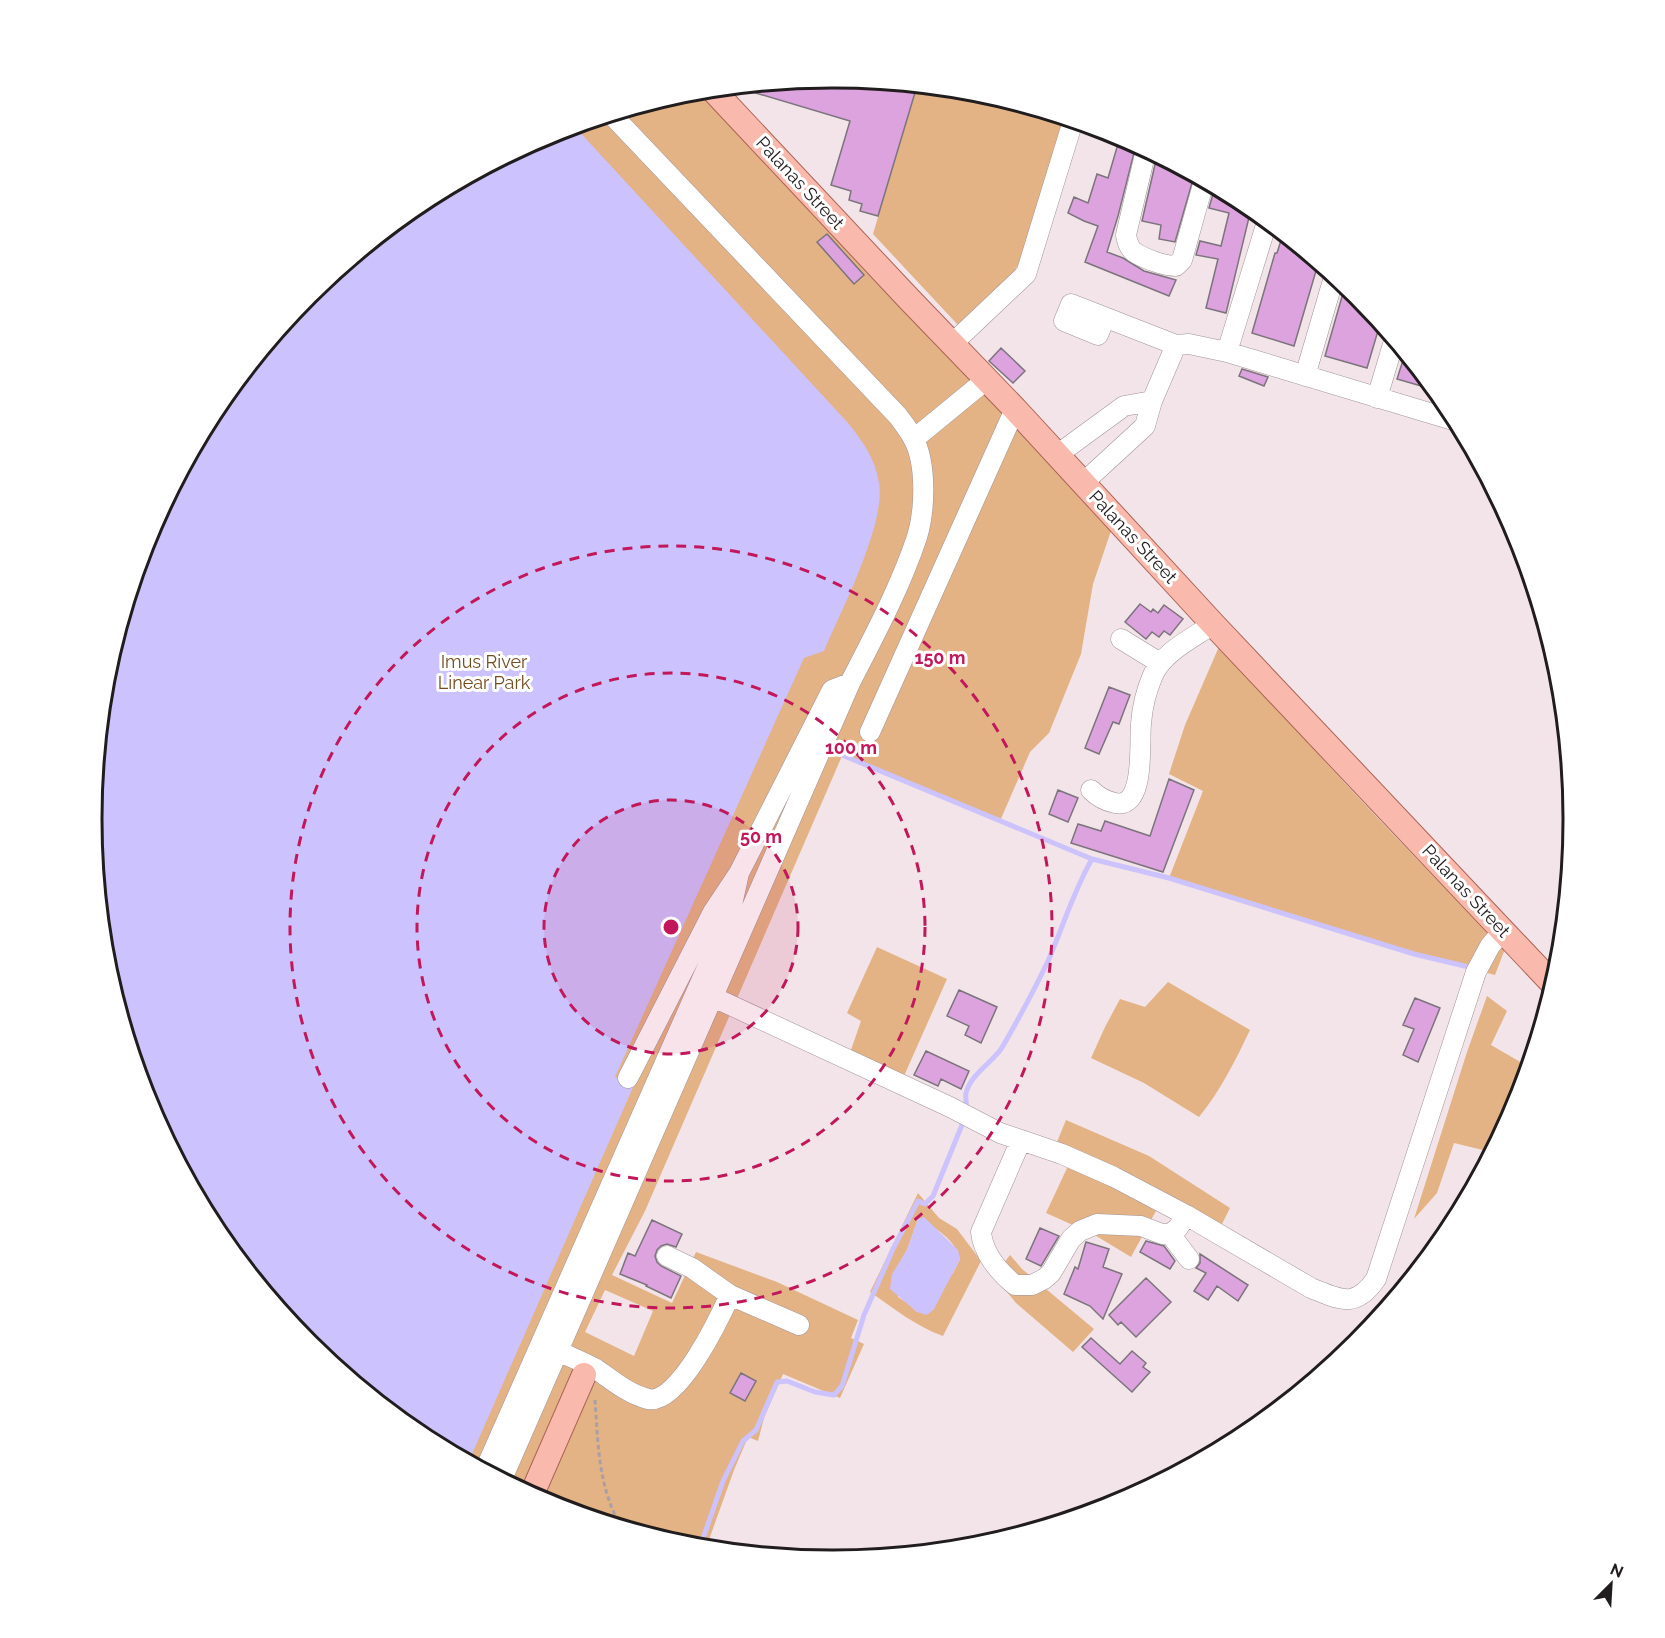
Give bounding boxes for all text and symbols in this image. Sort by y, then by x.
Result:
street label: Palanas Street [752,132,849,233]
street label: Palanas Street [1085,486,1182,587]
text: 150 m [915,647,966,668]
park label: Imus River Linear Park [438,651,531,693]
text: 100 m [825,737,877,758]
text: 50 m [740,826,782,847]
street label: Palanas Street [1418,840,1515,941]
centre of rings [661,917,681,937]
north arrow [1581,1554,1641,1614]
text: N [1607,1560,1626,1582]

